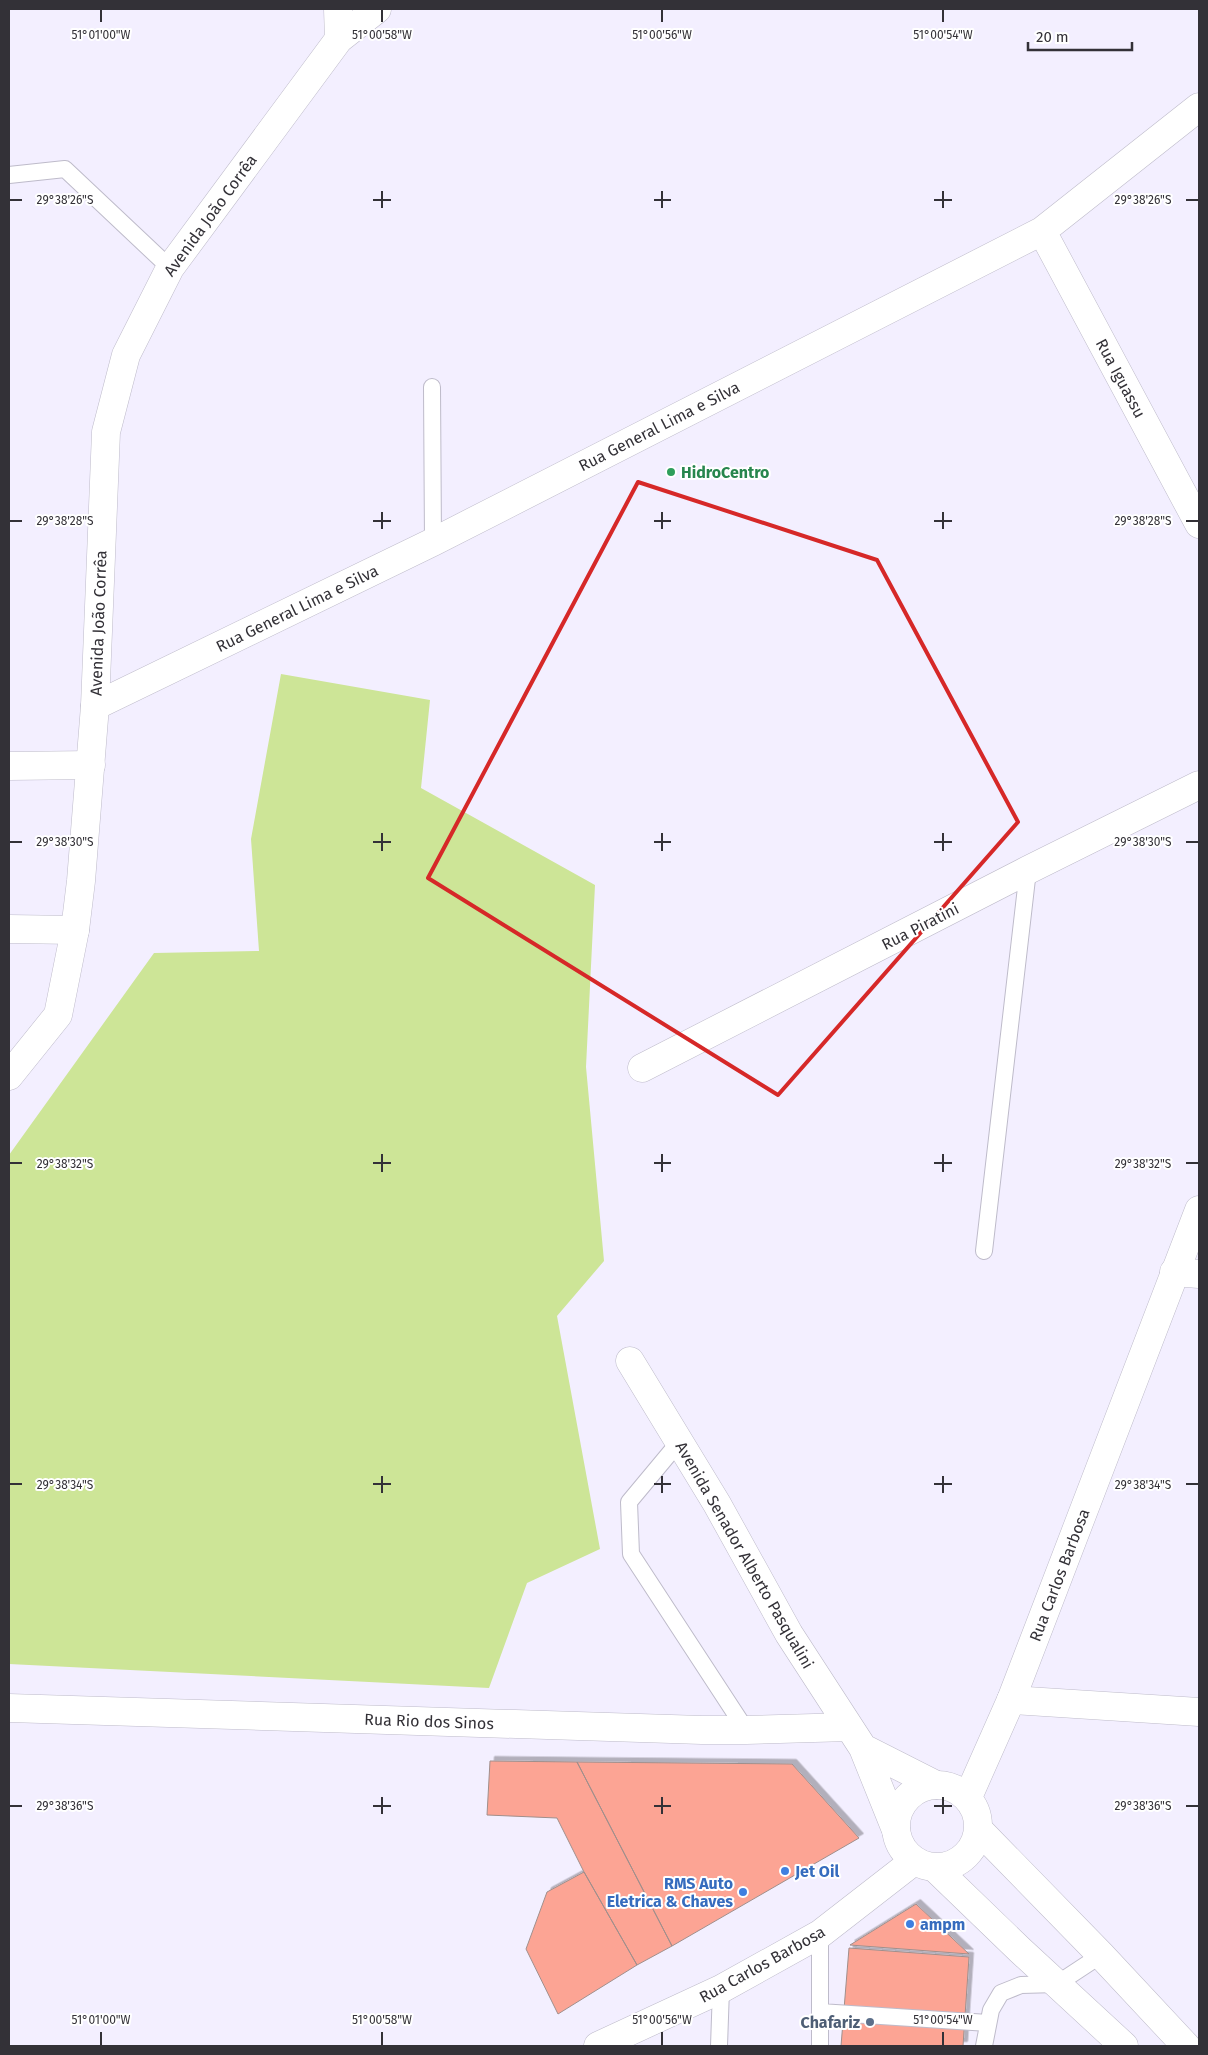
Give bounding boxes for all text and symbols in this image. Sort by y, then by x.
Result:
scale bar [1028,20,1132,52]
text: 51°01'00"W [72,28,131,42]
text: 51°00'58"W [352,28,412,42]
text: 51°00'56"W [632,28,692,42]
text: 51°00'54"W [913,28,973,42]
text: 20 m [1036,28,1069,46]
street label: Avenida João Corrêa [160,151,261,280]
text: 29°38'26"S [37,193,94,207]
text: 29°38'26"S [1115,193,1172,207]
street label: Rua Iguassu [1092,335,1149,421]
street label: Rua General Lima e Silva [576,378,743,475]
place label: HidroCentro [681,463,769,482]
marker: HidroCentro [665,466,677,478]
text: 29°38'28"S [36,514,94,528]
text: 29°38'28"S [1114,514,1172,528]
street label: Avenida João Corrêa [86,550,111,696]
street label: Rua General Lima e Silva [213,561,381,656]
text: 29°38'30"S [36,835,94,849]
text: 29°38'30"S [1114,835,1172,849]
street label: Rua Piratini [878,899,962,954]
text: 29°38'32"S [37,1157,94,1171]
text: 29°38'32"S [1115,1157,1172,1171]
street label: Avenida Senador Alberto Pasqualini [672,1438,818,1672]
text: 29°38'34"S [37,1478,94,1492]
text: 29°38'34"S [1115,1478,1172,1492]
street label: Rua Carlos Barbosa [1025,1506,1094,1644]
street label: Rua Rio dos Sinos [364,1710,494,1733]
text: 29°38'36"S [37,1799,94,1813]
text: 29°38'36"S [1115,1799,1172,1813]
place label: Jet Oil [794,1862,839,1881]
marker: Jet Oil [779,1865,791,1877]
place label: RMS Auto Eletrica & Chaves [607,1874,733,1911]
marker: RMS Auto Eletrica & Chaves [737,1886,749,1898]
place label: ampm [920,1915,965,1934]
marker: ampm [904,1918,916,1930]
street label: Rua Carlos Barbosa [696,1922,828,2007]
text: 51°01'00"W [72,2013,131,2027]
text: 51°00'58"W [352,2013,412,2027]
text: 51°00'56"W [632,2013,692,2027]
place label: Chafariz [801,2013,861,2032]
text: 51°00'54"W [913,2013,973,2027]
marker: Chafariz [864,2016,876,2028]

